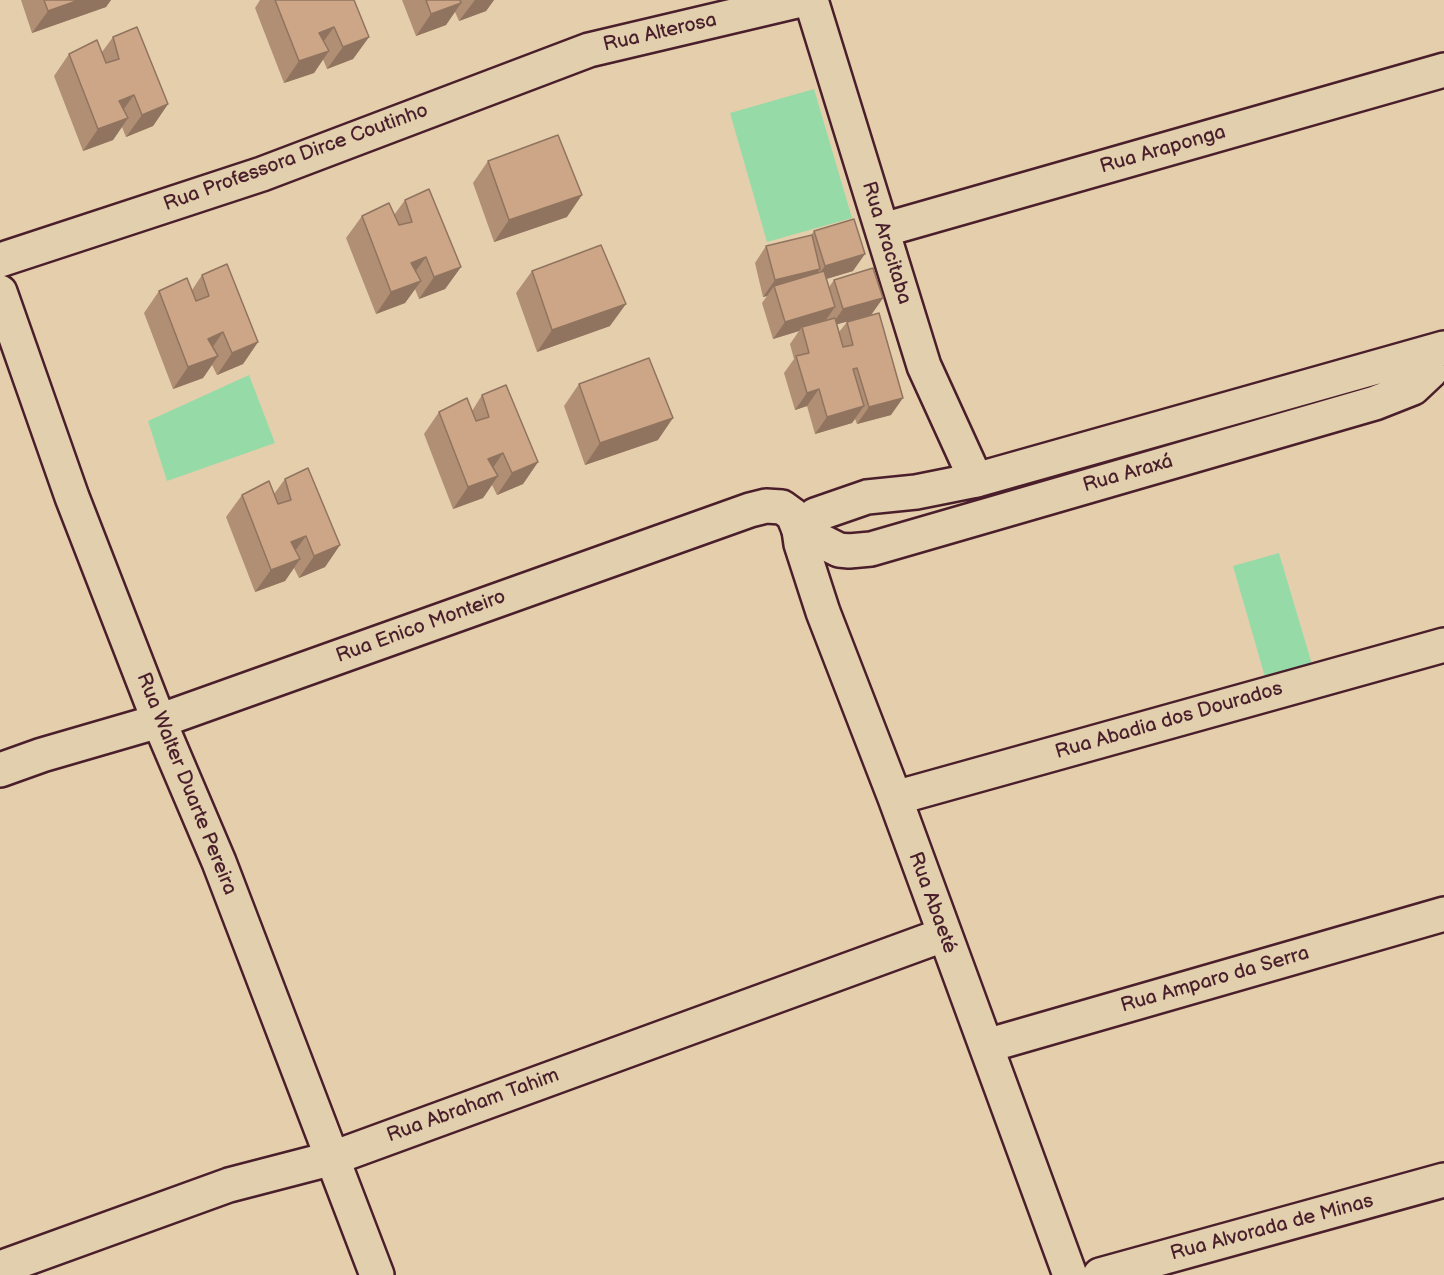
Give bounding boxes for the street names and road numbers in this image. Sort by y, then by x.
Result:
street label: Rua Alterosa [601,8,719,58]
street label: Rua Professora Dirce Coutinho [160,99,432,217]
street label: Rua Araponga [1097,121,1229,179]
street label: Rua Aracitaba [856,179,916,307]
street label: Rua Araxá [1080,450,1176,498]
street label: Rua Enico Monteiro [333,585,509,669]
street label: Rua Walter Duarte Pereira [130,669,242,899]
street label: Rua Abadia dos Dourados [1053,677,1285,765]
street label: Rua Abaeté [903,849,961,957]
street label: Rua Amparo da Serra [1118,942,1312,1018]
street label: Rua Abraham Tahim [384,1064,562,1148]
street label: Rua Alvorada de Minas [1168,1189,1376,1267]

